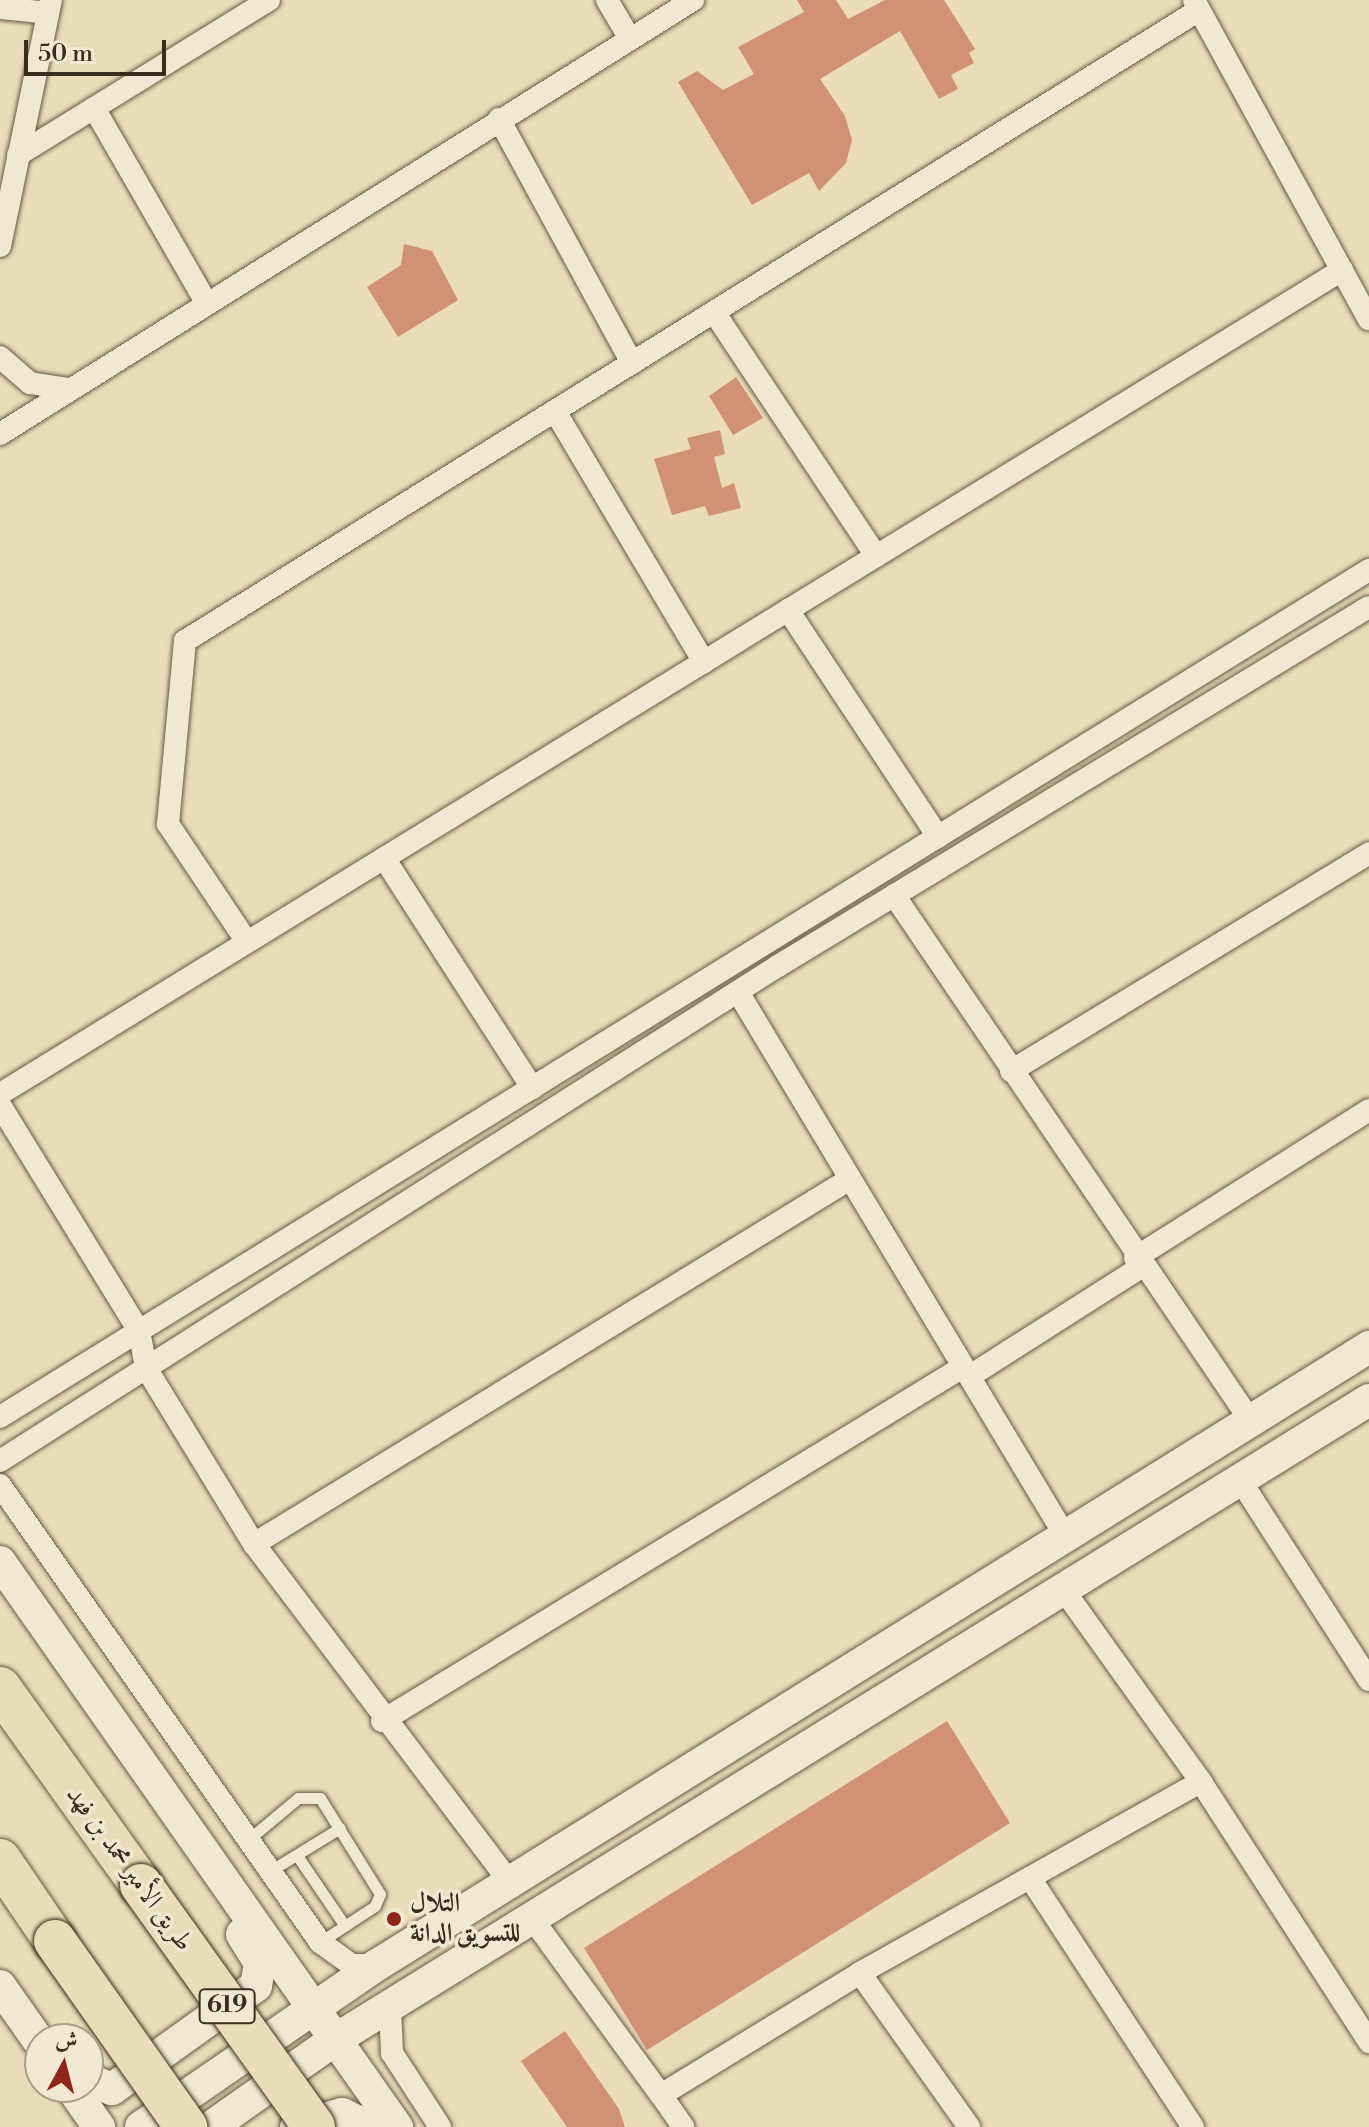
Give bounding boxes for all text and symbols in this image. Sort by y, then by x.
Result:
scale bar [28,24,170,74]
text: 50 m [38,39,93,69]
street label: طريق الأمير محمد بن فهد [59,1780,199,1958]
place label: التلال للتسويق الدانة [410,1888,520,1950]
marker: التلال للتسويق الدانة [385,1910,403,1928]
road number: 619 [197,1986,257,2026]
north arrow [24,2023,104,2103]
text: ش [54,2026,79,2055]

